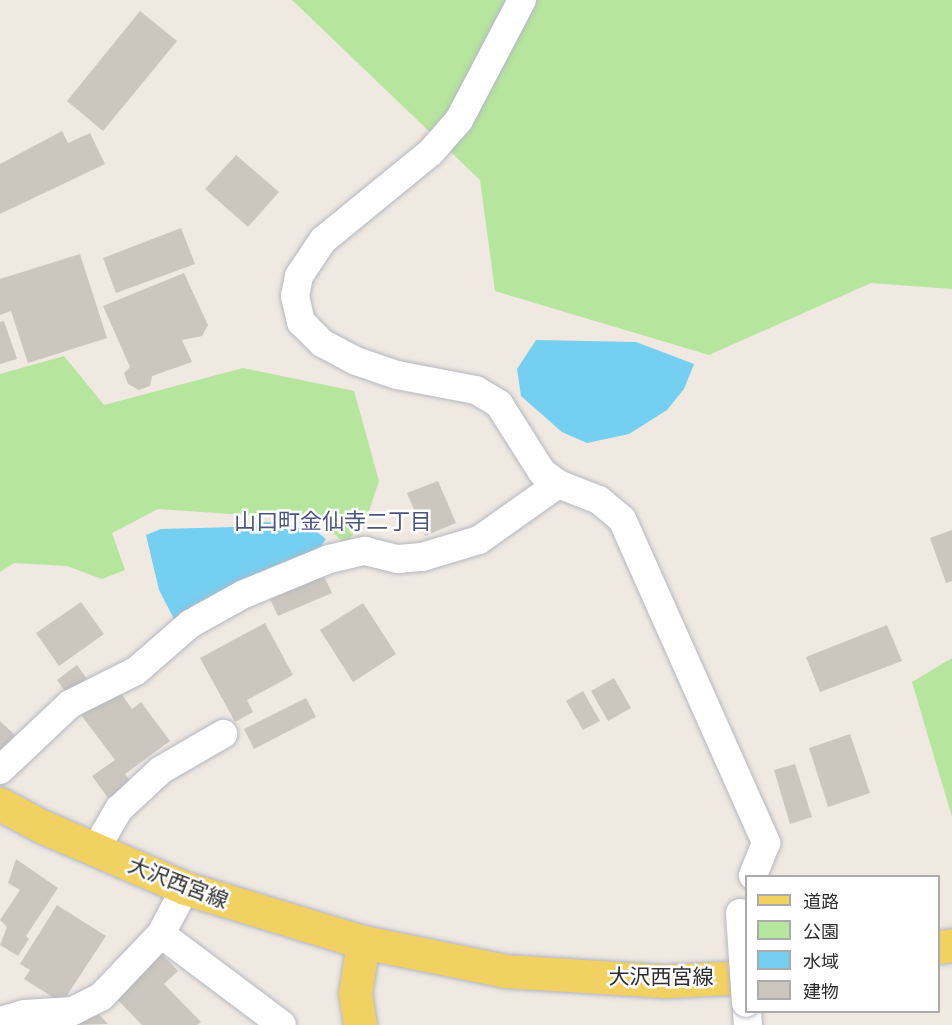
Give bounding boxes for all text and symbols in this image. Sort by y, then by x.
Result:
district label: 山口町金仙寺二丁目 [234,509,432,535]
street label: 大沢西宮線 [124,852,232,914]
legend [745,875,940,1013]
text: 道路 [803,891,839,913]
text: 公園 [803,921,839,943]
text: 水域 [803,951,839,973]
street label: 大沢西宮線 [609,964,713,990]
text: 建物 [803,981,839,1003]

